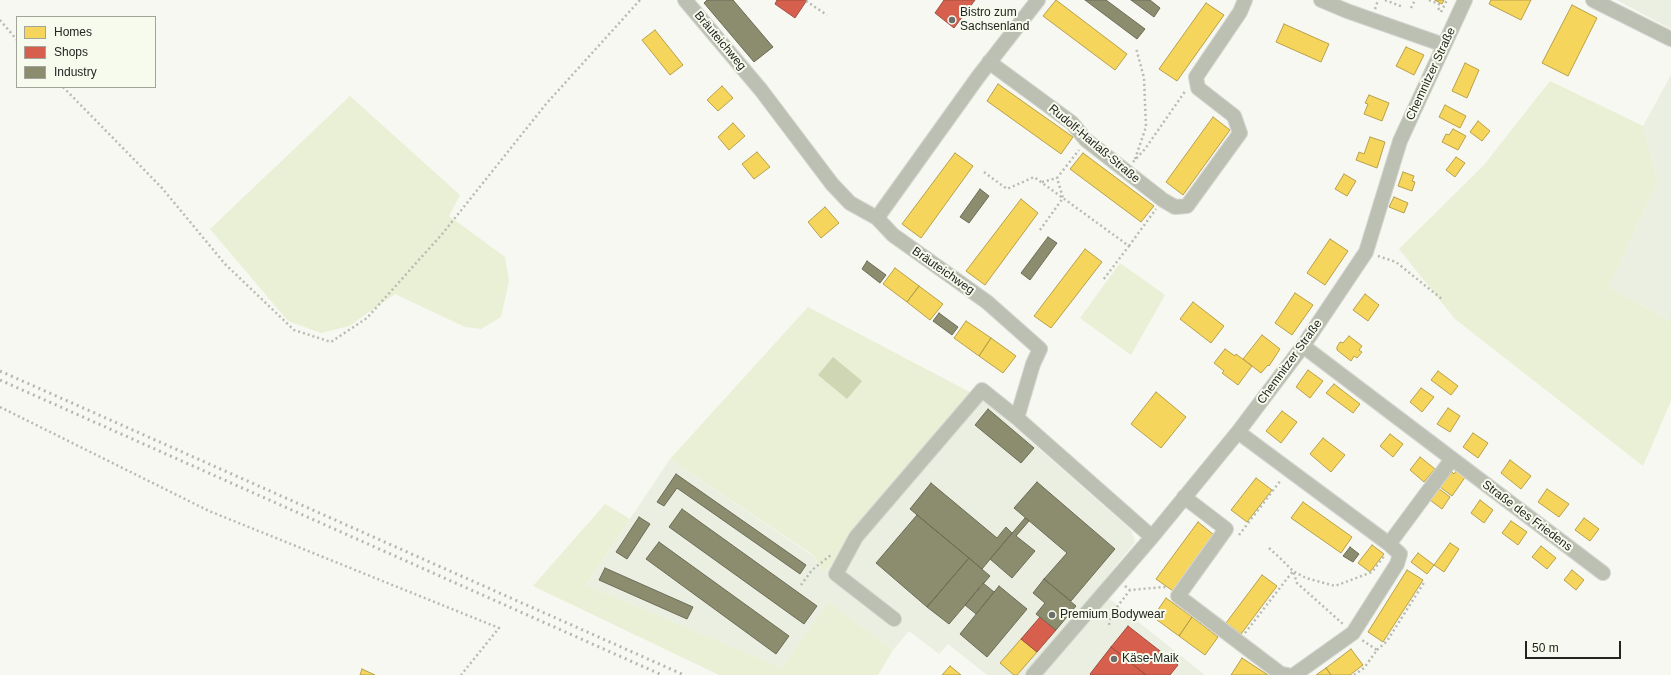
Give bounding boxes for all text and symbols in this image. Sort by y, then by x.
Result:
place label: Bistro zum Sachsenland [960,6,1029,34]
street label: Bräuteichweg [691,9,749,73]
marker: Bistro zum Sachsenland [947,15,957,25]
legend [16,16,156,88]
text: Homes [54,25,92,39]
street label: Chemnitzer Straße [1403,25,1459,123]
text: Shops [54,45,88,59]
text: Industry [54,65,97,79]
street label: Rudolf-Harlaß-Straße [1045,102,1143,186]
street label: Bräuteichweg [909,244,977,298]
street label: Chemnitzer Straße [1255,317,1325,407]
street label: Straße des Friedens [1479,478,1575,554]
place label: Premium Bodywear [1060,608,1165,622]
marker: Premium Bodywear [1047,610,1057,620]
scale bar [1527,633,1623,659]
text: 50 m [1532,641,1559,655]
place label: Käse-Maik [1122,652,1179,666]
marker: Käse-Maik [1109,654,1119,664]

